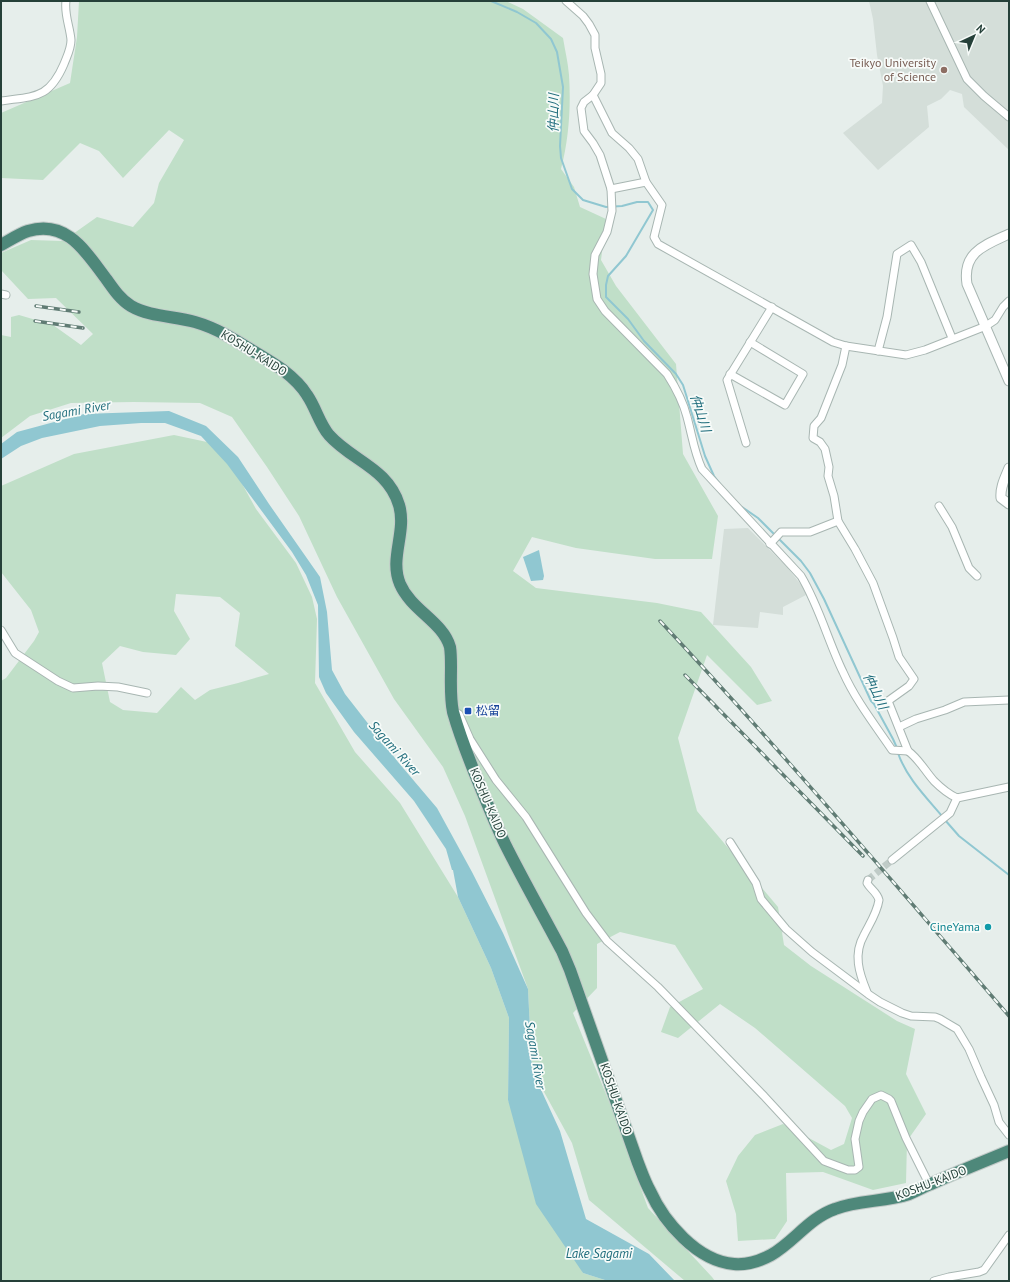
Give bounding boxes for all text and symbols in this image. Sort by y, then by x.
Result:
north arrow [954,16,994,56]
text: N [973,21,988,36]
place label: Teikyo University of Science [849,55,936,84]
marker: Teikyo University of Science [939,65,949,75]
water label: 仲山川 [545,91,562,133]
street label: KOSHU-KAIDO [218,326,290,379]
water label: 仲山川 [686,392,715,436]
water label: Sagami River [41,396,112,425]
water label: 仲山川 [859,670,893,714]
place label: 松留 [476,703,500,718]
marker: 松留 [463,706,473,716]
water label: Sagami River [365,717,425,780]
street label: KOSHU-KAIDO [467,765,510,840]
place label: CineYama [930,919,980,934]
marker: CineYama [983,922,993,932]
water label: Sagami River [521,1020,550,1091]
street label: KOSHU-KAIDO [597,1061,636,1137]
street label: KOSHU-KAIDO [893,1162,969,1203]
water label: Lake Sagami [566,1245,633,1262]

